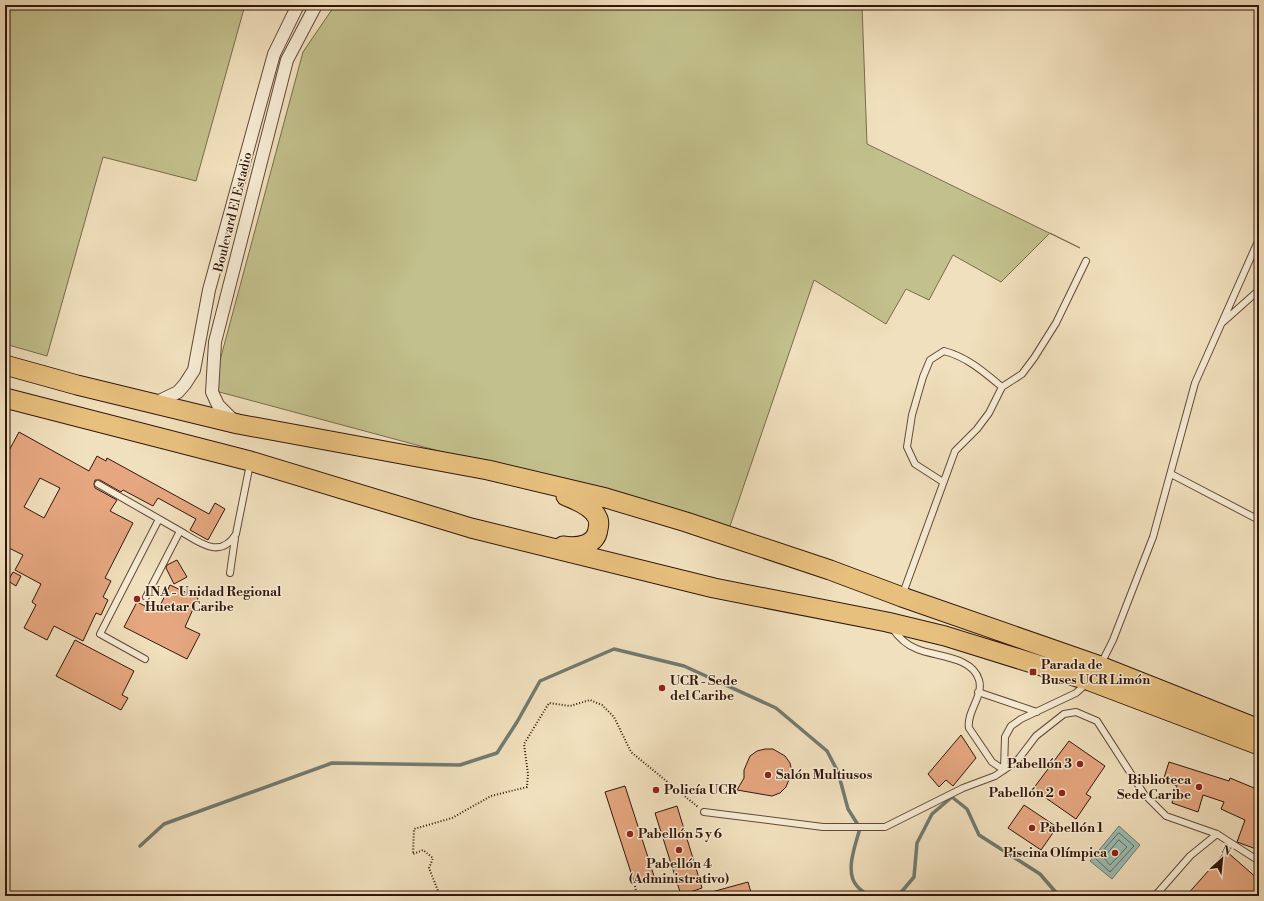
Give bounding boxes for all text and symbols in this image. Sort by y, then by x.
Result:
street label: Boulevard El Estadio [210,150,256,275]
place label: INA - Unidad Regional Huetar Caribe [145,584,282,615]
marker: INA - Unidad Regional Huetar Caribe [132,594,142,604]
place label: Parada de Buses UCR Limón [1041,657,1150,688]
marker: Parada de Buses UCR Limón [1028,667,1038,677]
place label: UCR - Sede del Caribe [670,673,737,704]
marker: UCR - Sede del Caribe [657,683,667,693]
place label: Pabellón 3 [1007,756,1072,772]
marker: Pabellón 3 [1075,759,1085,769]
place label: Salón Multiusos [776,767,873,783]
marker: Salón Multiusos [763,770,773,780]
place label: Biblioteca Sede Caribe [1117,772,1192,803]
place label: Policía UCR [664,782,737,798]
marker: Biblioteca Sede Caribe [1194,782,1204,792]
marker: Policía UCR [651,785,661,795]
place label: Pabellón 2 [989,785,1054,801]
marker: Pabellón 2 [1057,788,1067,798]
place label: Pabellón 1 [1040,820,1104,836]
marker: Pabellón 1 [1027,823,1037,833]
place label: Pabellón 5 y 6 [638,826,722,842]
marker: Pabellón 5 y 6 [625,829,635,839]
north arrow [1202,839,1242,879]
text: N [1219,843,1233,859]
marker: Pabellón 4 (Administrativo) [674,845,684,855]
place label: Piscina Olímpica [1003,845,1108,861]
marker: Piscina Olímpica [1110,848,1120,858]
place label: Pabellón 4 (Administrativo) [629,856,729,887]

